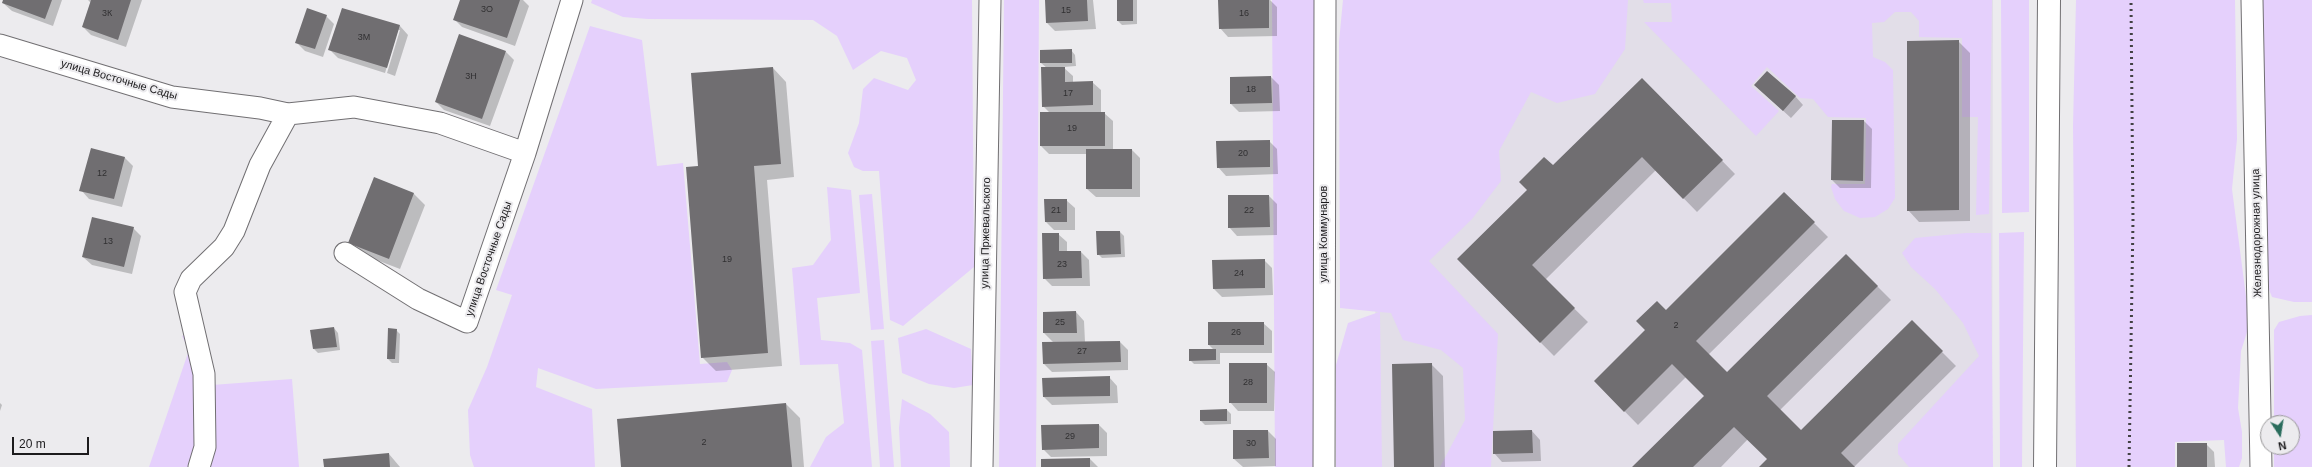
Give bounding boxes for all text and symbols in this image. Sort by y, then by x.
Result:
house number: 3О [481,5,493,15]
house number: 15 [1061,6,1071,16]
house number: 3К [102,9,112,19]
house number: 16 [1239,9,1249,19]
house number: 3М [358,33,370,43]
street label: улица Восточные Сады [59,57,179,103]
house number: 3Н [465,72,477,82]
house number: 18 [1246,85,1256,95]
house number: 17 [1063,89,1073,99]
house number: 19 [1067,124,1077,134]
house number: 20 [1238,149,1248,159]
house number: 12 [97,169,107,179]
street label: Железнодорожная улица [2249,169,2265,297]
street label: улица Пржевальского [978,177,994,289]
street label: улица Коммунаров [1317,186,1331,282]
street label: улица Восточные Сады [463,200,515,318]
house number: 21 [1051,206,1061,216]
house number: 22 [1244,206,1254,216]
house number: 13 [103,237,113,247]
house number: 19 [722,255,732,265]
house number: 23 [1057,260,1067,270]
house number: 24 [1234,269,1244,279]
house number: 25 [1055,318,1065,328]
house number: 2 [1673,321,1679,331]
house number: 26 [1231,328,1241,338]
house number: 27 [1077,347,1087,357]
house number: 28 [1243,378,1253,388]
north arrow [2260,415,2300,455]
scale bar [14,429,91,455]
house number: 29 [1065,432,1075,442]
text: 20 m [19,437,46,451]
house number: 2 [701,438,707,448]
house number: 30 [1246,439,1256,449]
text: N [2277,439,2287,452]

